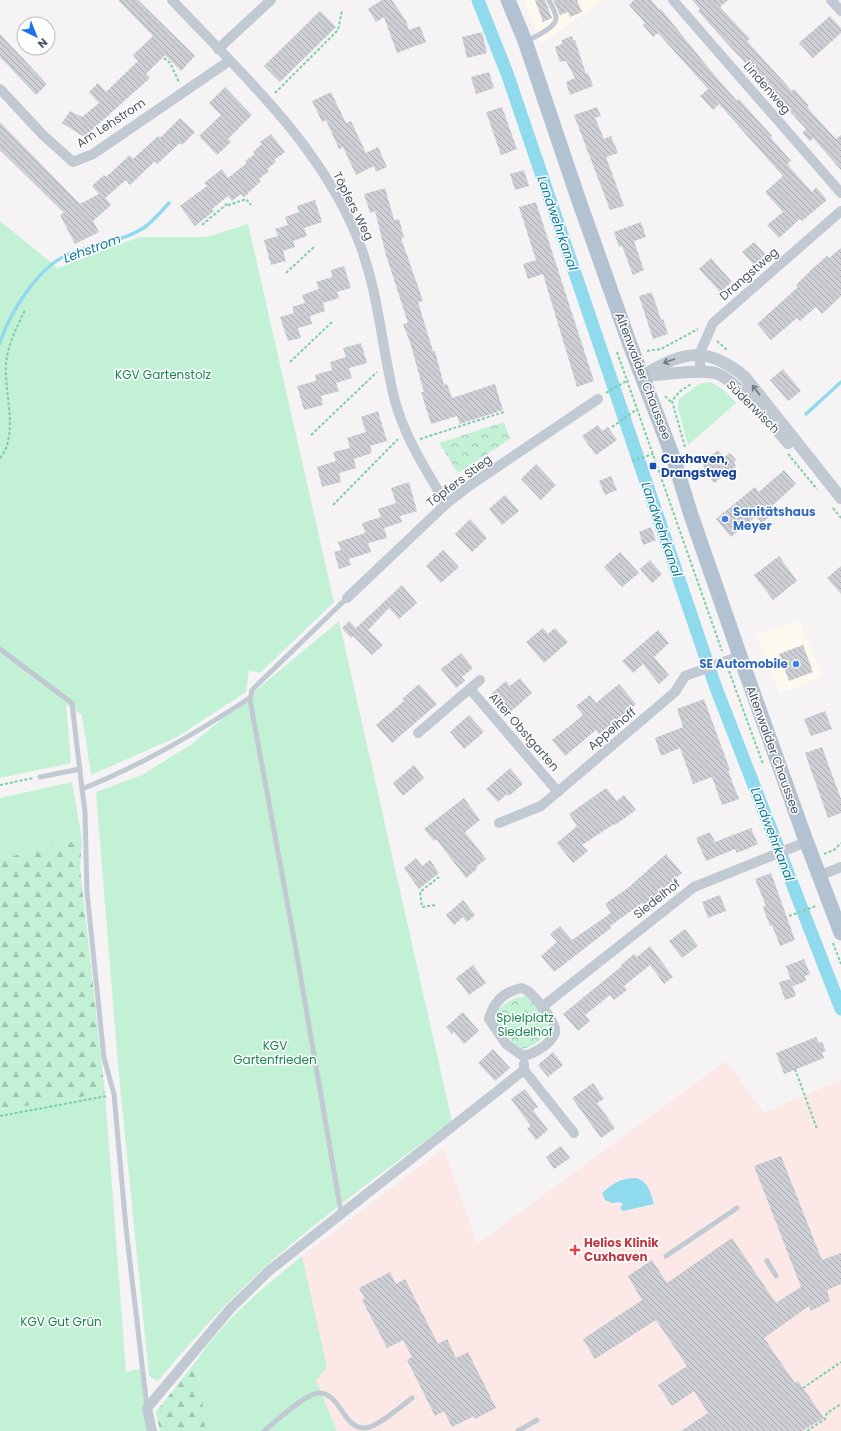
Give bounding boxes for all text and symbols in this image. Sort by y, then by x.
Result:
north arrow [16,16,56,56]
text: N [34,35,51,52]
street label: Lindenweg [740,58,795,118]
street label: Am Lehstrom [73,94,149,151]
street label: Töpfers Weg [329,169,378,243]
water label: Landwehrkanal [532,173,583,274]
water label: Lehstrom [61,229,124,268]
street label: Drangstweg [716,243,782,304]
street label: Altenwalder Chaussee [611,310,676,442]
one-way arrow [664,357,676,365]
park label: KGV Gartenstolz [115,366,211,383]
street label: Süderwisch [723,376,784,437]
one-way arrow [751,385,760,396]
street label: Töpfers Stieg [423,450,495,511]
place label: Cuxhaven, Drangstweg [661,450,737,481]
marker: Cuxhaven, Drangstweg [648,461,658,471]
water label: Landwehrkanal [636,479,687,580]
place label: Sanitätshaus Meyer [733,503,816,534]
marker: Sanitätshaus Meyer [720,514,730,524]
place label: SE Automobile [699,655,789,672]
marker: SE Automobile [791,659,801,669]
street label: Altenwalder Chaussee [742,684,805,816]
street label: Alter Obstgarten [486,689,563,775]
street label: Appelhoff [584,703,639,754]
water label: Landwehrkanal [746,784,799,885]
street label: Siedelhof [630,875,684,922]
park label: Spielplatz Siedelhof [496,1009,554,1040]
park label: KGV Gartenfrieden [233,1037,317,1068]
place label: Helios Klinik Cuxhaven [584,1234,659,1265]
marker: Helios Klinik Cuxhaven [569,1244,581,1256]
park label: KGV Gut Grün [20,1313,102,1330]

